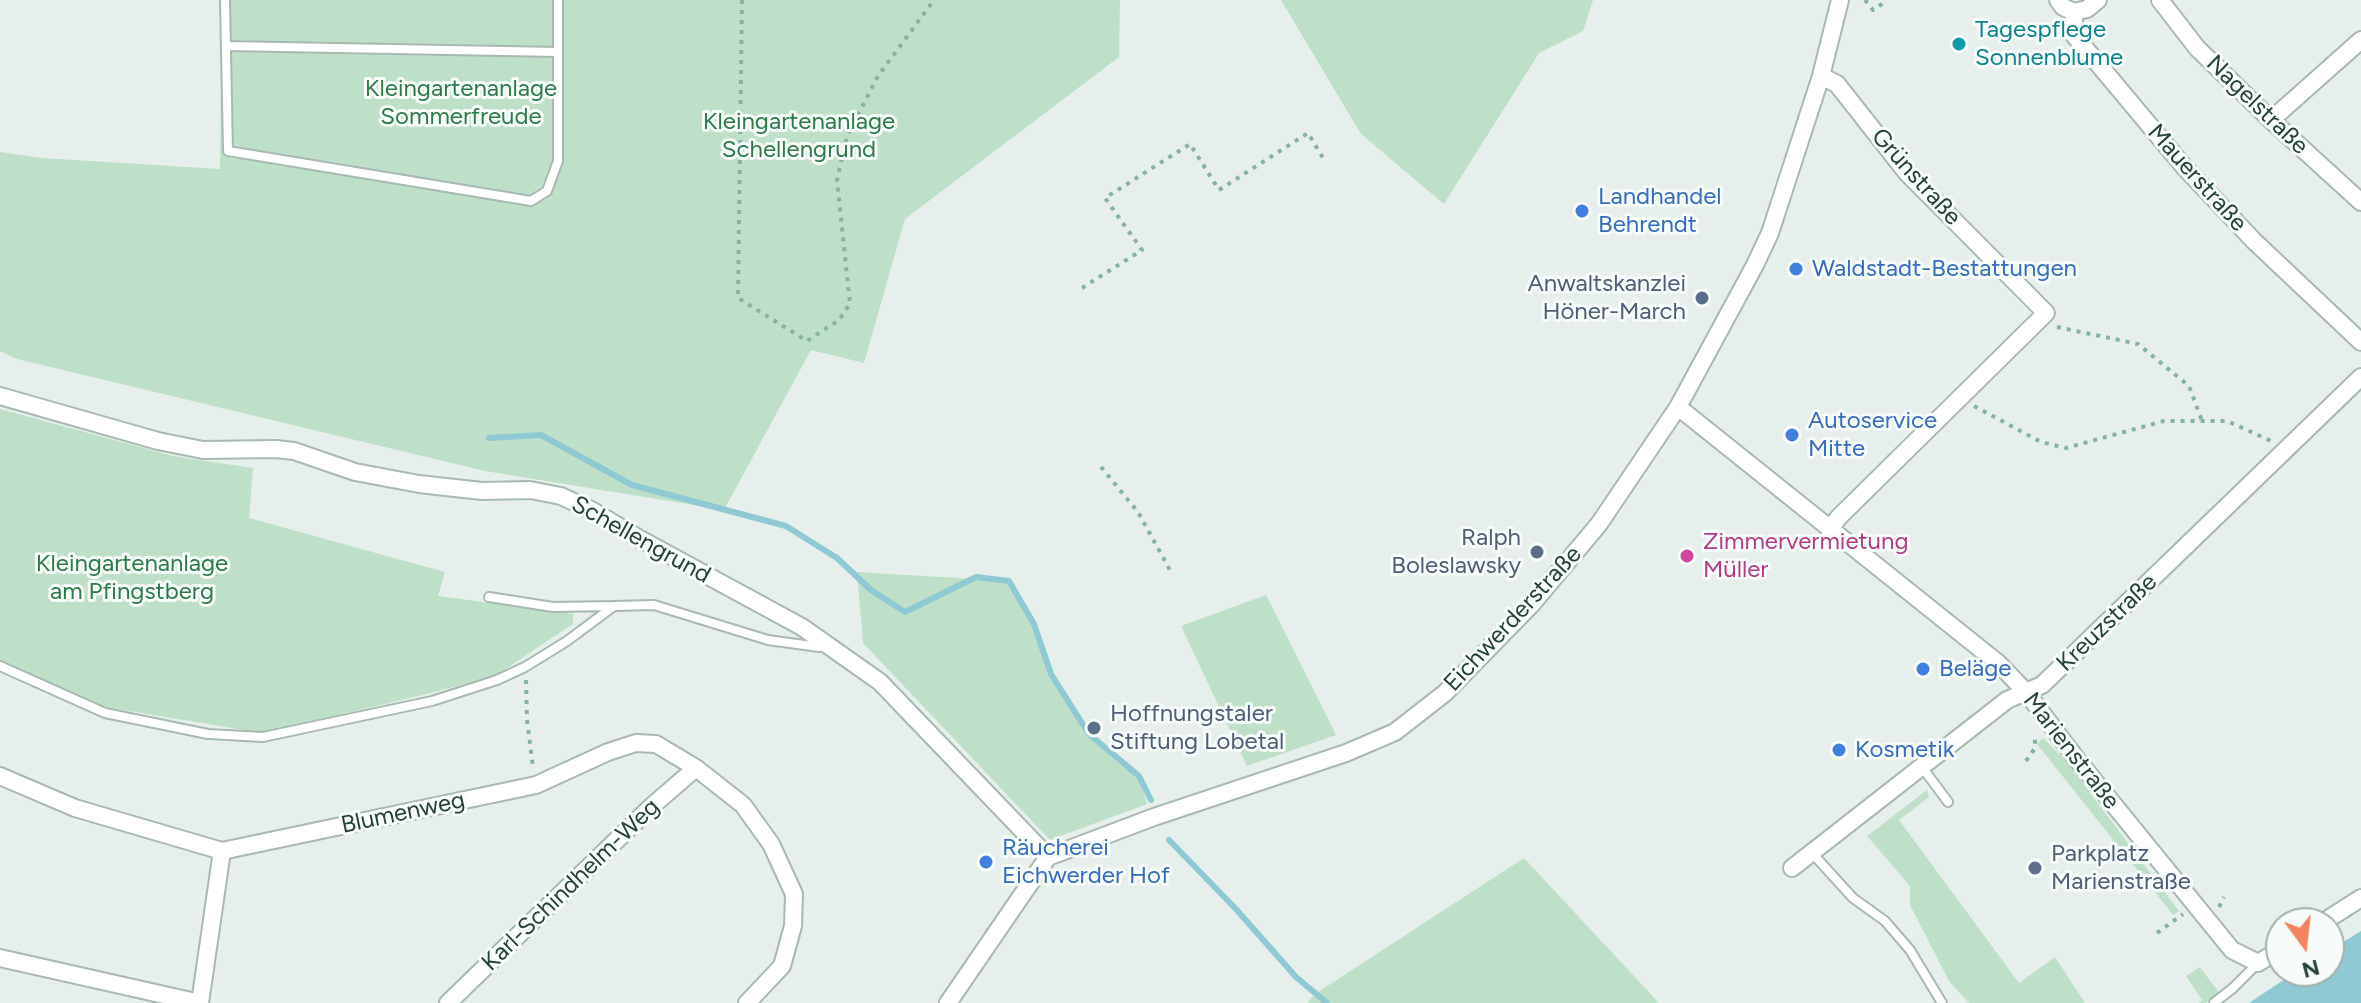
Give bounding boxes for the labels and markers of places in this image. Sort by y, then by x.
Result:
place label: Tagespflege Sonnenblume [1975,16,2123,72]
marker: Tagespflege Sonnenblume [1950,35,1968,53]
place label: Landhandel Behrendt [1598,183,1722,239]
marker: Landhandel Behrendt [1573,202,1591,220]
place label: Waldstadt-Bestattungen [1812,255,2077,283]
marker: Waldstadt-Bestattungen [1787,260,1805,278]
place label: Anwaltskanzlei Höner-March [1527,270,1686,326]
marker: Anwaltskanzlei Höner-March [1693,289,1711,307]
place label: Autoservice Mitte [1808,407,1937,463]
marker: Autoservice Mitte [1783,426,1801,444]
place label: Ralph Boleslawsky [1391,524,1521,580]
place label: Zimmervermietung Müller [1703,528,1908,584]
marker: Ralph Boleslawsky [1528,543,1546,561]
marker: Zimmervermietung Müller [1678,547,1696,565]
place label: Beläge [1939,655,2011,683]
marker: Beläge [1914,660,1932,678]
place label: Hoffnungstaler Stiftung Lobetal [1110,700,1284,756]
marker: Hoffnungstaler Stiftung Lobetal [1085,719,1103,737]
place label: Kosmetik [1855,736,1954,764]
marker: Kosmetik [1830,741,1848,759]
place label: Räucherei Eichwerder Hof [1002,834,1170,890]
place label: Parkplatz Marienstraße [2051,840,2191,896]
marker: Räucherei Eichwerder Hof [977,853,995,871]
marker: Parkplatz Marienstraße [2026,859,2044,877]

